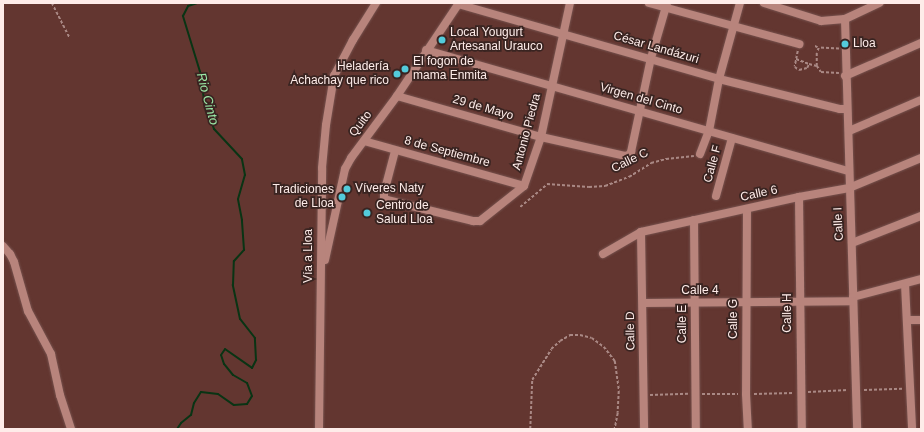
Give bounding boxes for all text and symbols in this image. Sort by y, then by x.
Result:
place label: Local Yougurt Artesanal Urauco [450,26,543,54]
street label: César Landázuri [612,29,700,67]
marker: Local Yougurt Artesanal Urauco [437,35,447,45]
place label: Lloa [853,37,876,51]
marker: Lloa [840,39,850,49]
place label: El fogon de mama Enmita [413,55,487,83]
place label: Heladería Achachay que rico [290,60,389,88]
marker: El fogon de mama Enmita [400,64,410,74]
marker: Heladería Achachay que rico [392,69,402,79]
water label: Rio Cinto [193,71,221,127]
street label: Virgen del Cinto [598,80,684,118]
street label: 29 de Mayo [451,92,515,124]
street label: Antonio Piedra [510,92,544,172]
street label: Quito [347,108,375,140]
street label: 8 de Septiembre [403,134,491,170]
street label: Calle F [701,144,725,184]
street label: Calle C [609,146,651,176]
place label: Víveres Naty [355,182,424,196]
place label: Tradiciones de Lloa [272,183,334,211]
street label: Calle 6 [739,183,779,205]
marker: Víveres Naty [342,184,352,194]
marker: Tradiciones de Lloa [337,192,347,202]
place label: Centro de Salud Lloa [376,199,433,227]
marker: Centro de Salud Lloa [361,207,373,219]
street label: Calle I [831,207,847,241]
street label: Vía a Lloa [302,229,316,283]
street label: Calle 4 [681,284,719,298]
street label: Calle H [781,293,795,333]
street label: Calle G [727,299,741,339]
street label: Calle E [676,305,690,343]
street label: Calle D [623,311,639,351]

